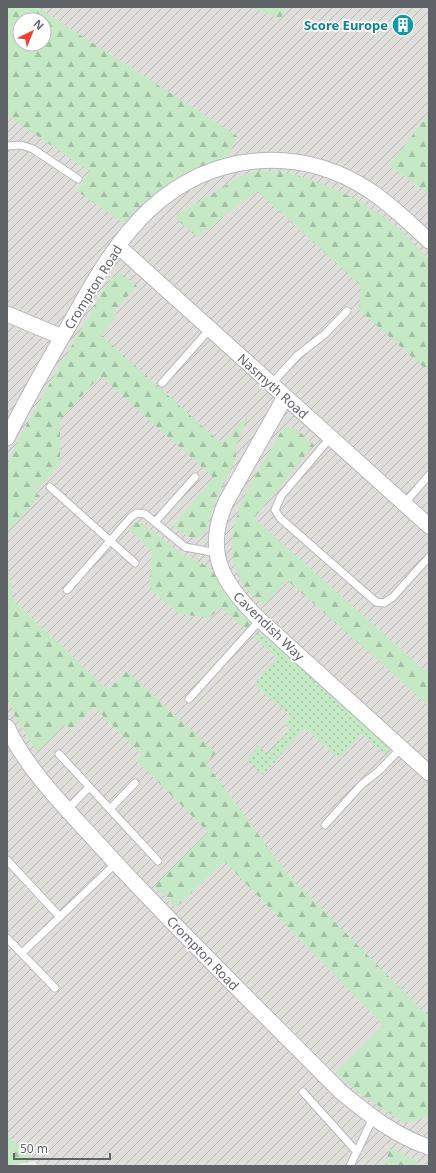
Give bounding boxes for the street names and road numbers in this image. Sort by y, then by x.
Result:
street label: Crompton Road [60,241,126,333]
street label: Nasmyth Road [234,349,312,423]
street label: Cavendish Way [230,587,309,665]
street label: Crompton Road [163,912,243,994]

